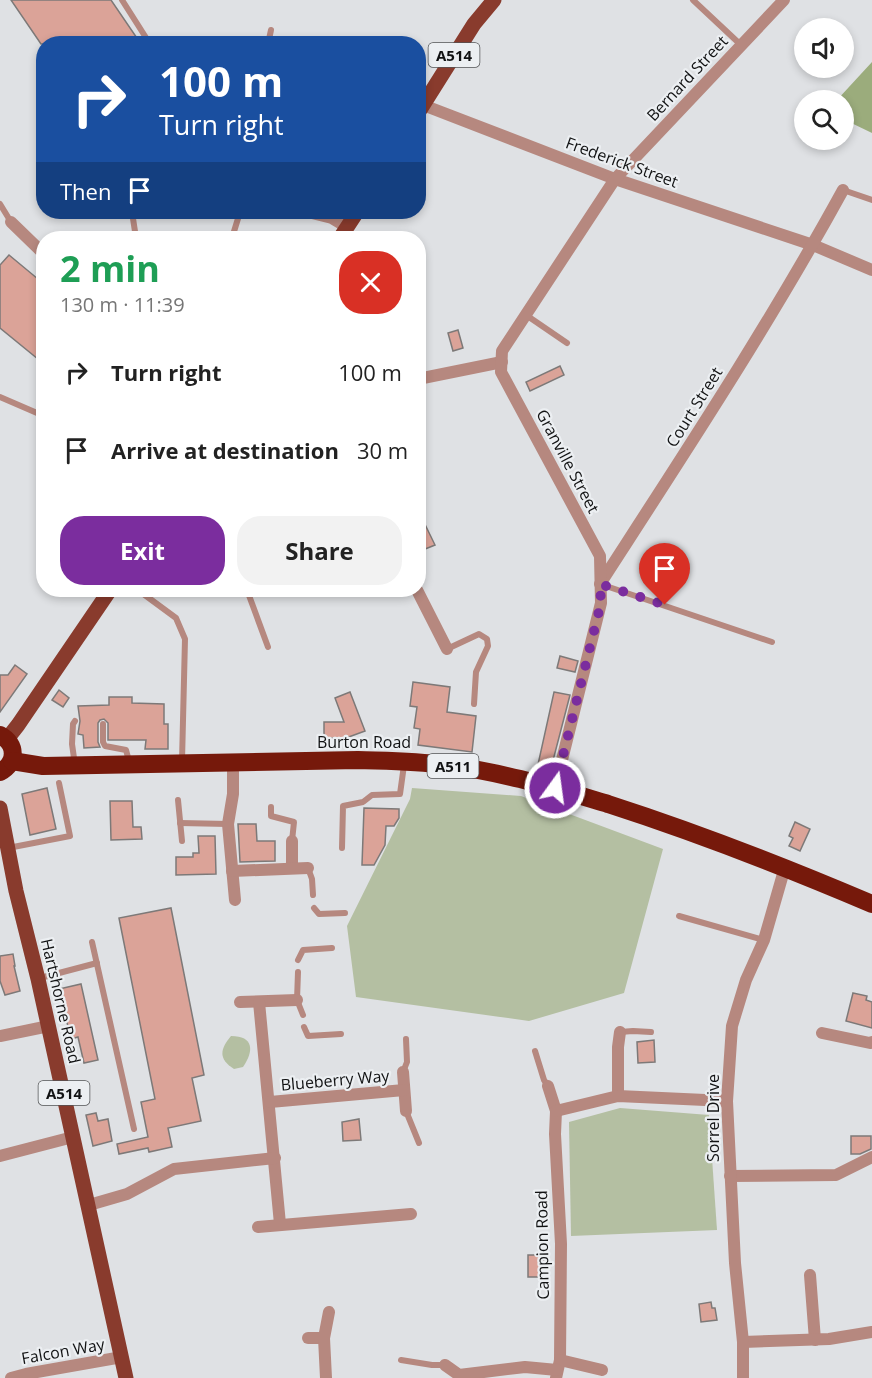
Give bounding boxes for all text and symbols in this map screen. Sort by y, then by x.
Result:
map controls [794,18,854,150]
button: sound [794,18,854,78]
street label: Bernard Street [642,30,733,126]
road number: A514 [428,43,480,67]
text: 100 m [159,52,283,109]
icon: right [60,60,138,138]
button: search [794,90,854,150]
text: Turn right [159,106,284,143]
street label: Frederick Street [563,131,682,193]
icon: arrive [123,174,156,207]
text: Then [60,176,111,206]
text: 2 min [60,244,160,293]
button: close [339,251,402,314]
text: 130 m · 11:39 [60,291,185,318]
icon: right [60,356,93,389]
text: Turn right [111,357,222,387]
text: 100 m [338,357,402,387]
street label: Court Street [661,363,727,451]
street label: Granville Street [531,405,605,517]
icon: arrive [60,434,93,467]
text: Arrive at destination [111,435,339,465]
text: 30 m [357,435,408,465]
button: Exit [60,516,225,585]
button: Share [237,516,402,585]
pin [639,543,690,605]
icon: arrive [648,552,681,585]
street label: Burton Road [317,731,411,753]
road number: A511 [428,754,478,778]
position arrow [523,756,587,820]
street label: Hartshorne Road [36,936,86,1066]
street label: Blueberry Way [280,1064,391,1096]
street label: Sorrel Drive [702,1074,724,1162]
road number: A514 [38,1081,90,1105]
street label: Campion Road [530,1190,554,1300]
street label: Falcon Way [20,1333,107,1369]

